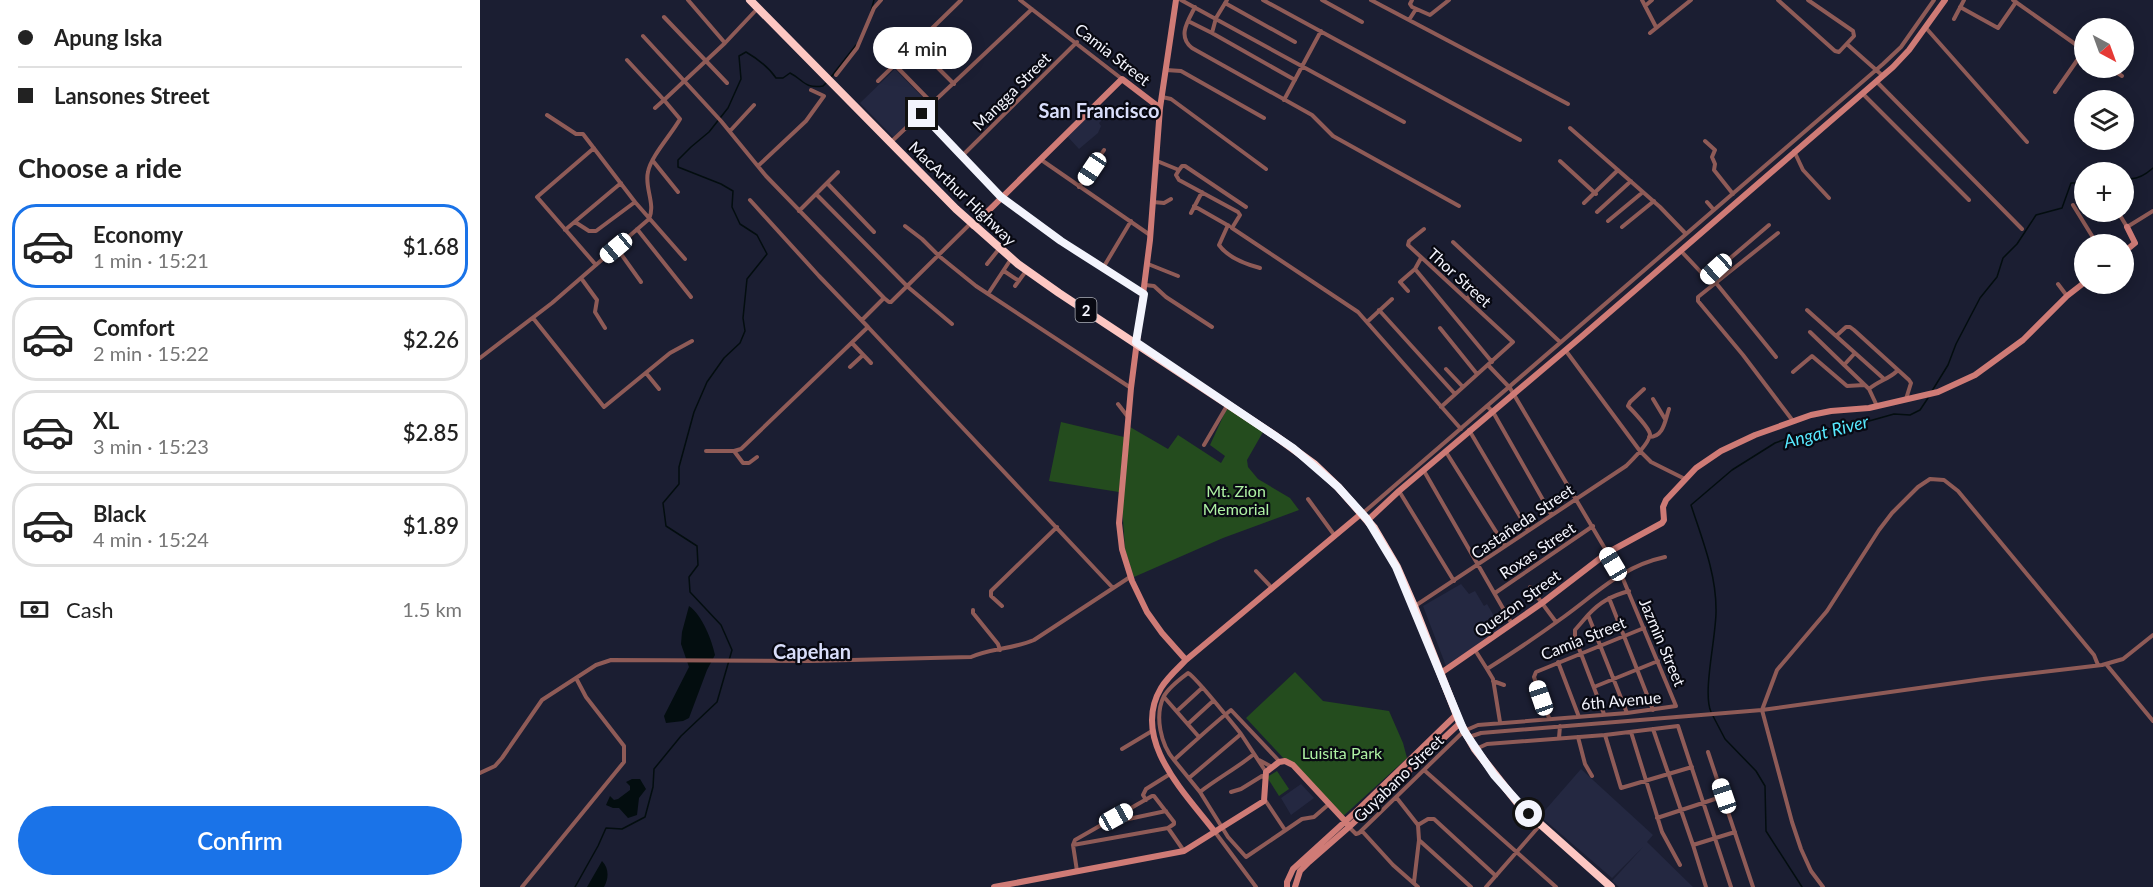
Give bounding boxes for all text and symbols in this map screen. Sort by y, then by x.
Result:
north arrow [2074,18,2134,78]
map controls [2074,18,2134,294]
street label: Camia Street [1072,19,1154,89]
text: Apung Iska [54,24,162,51]
callout: 4 min [872,27,972,69]
text: 4 min [898,36,947,60]
street label: Mangga Street [968,48,1054,134]
text: Lansones Street [54,82,210,109]
button: layers [2074,90,2134,150]
district label: San Francisco [1039,98,1159,122]
route end [908,100,935,127]
street label: MacArthur Highway [905,137,1021,250]
car [1074,149,1110,189]
text: Choose a ride [18,151,182,184]
button: + [2074,162,2134,222]
icon: car [21,219,75,273]
text: Economy [93,221,183,248]
car [596,230,636,266]
text: $1.68 [403,233,459,260]
button: − [2074,234,2134,294]
street label: Thor Street [1424,243,1496,311]
text: 1 min · 15:21 [93,248,209,272]
car [1697,250,1735,288]
road number: 2 [1076,298,1096,322]
icon: car [21,312,75,366]
text: Comfort [93,314,175,341]
text: $2.26 [403,326,459,353]
text: 2 min · 15:22 [93,341,209,365]
icon: car [21,405,75,459]
text: XL [93,407,119,434]
water label: Angat River [1780,410,1872,452]
text: $2.85 [403,419,459,446]
text: 3 min · 15:23 [93,434,209,458]
street label: Castañeda Street [1467,479,1577,562]
park label: Mt. Zion Memorial [1203,481,1269,518]
icon: car [21,498,75,552]
text: Black [93,500,146,527]
text: $1.89 [403,512,459,539]
street label: Roxas Street [1496,518,1579,582]
text: 4 min · 15:24 [93,527,209,551]
car [1596,544,1630,584]
street label: Quezon Street [1470,565,1564,640]
icon: cash [18,593,51,626]
street label: Jazmin Street [1636,595,1690,689]
text: Cash [66,596,113,623]
text: 1.5 km [402,597,462,621]
street label: Camia Street [1538,612,1628,664]
district label: Capehan [773,639,851,663]
car [1527,678,1555,718]
street label: 6th Avenue [1580,687,1662,713]
street label: Guyabano Street [1349,730,1447,826]
park label: Luisita Park [1302,743,1383,762]
car [1710,776,1738,816]
car [1096,800,1136,834]
route start [1515,800,1542,827]
button: Confirm [18,806,462,875]

